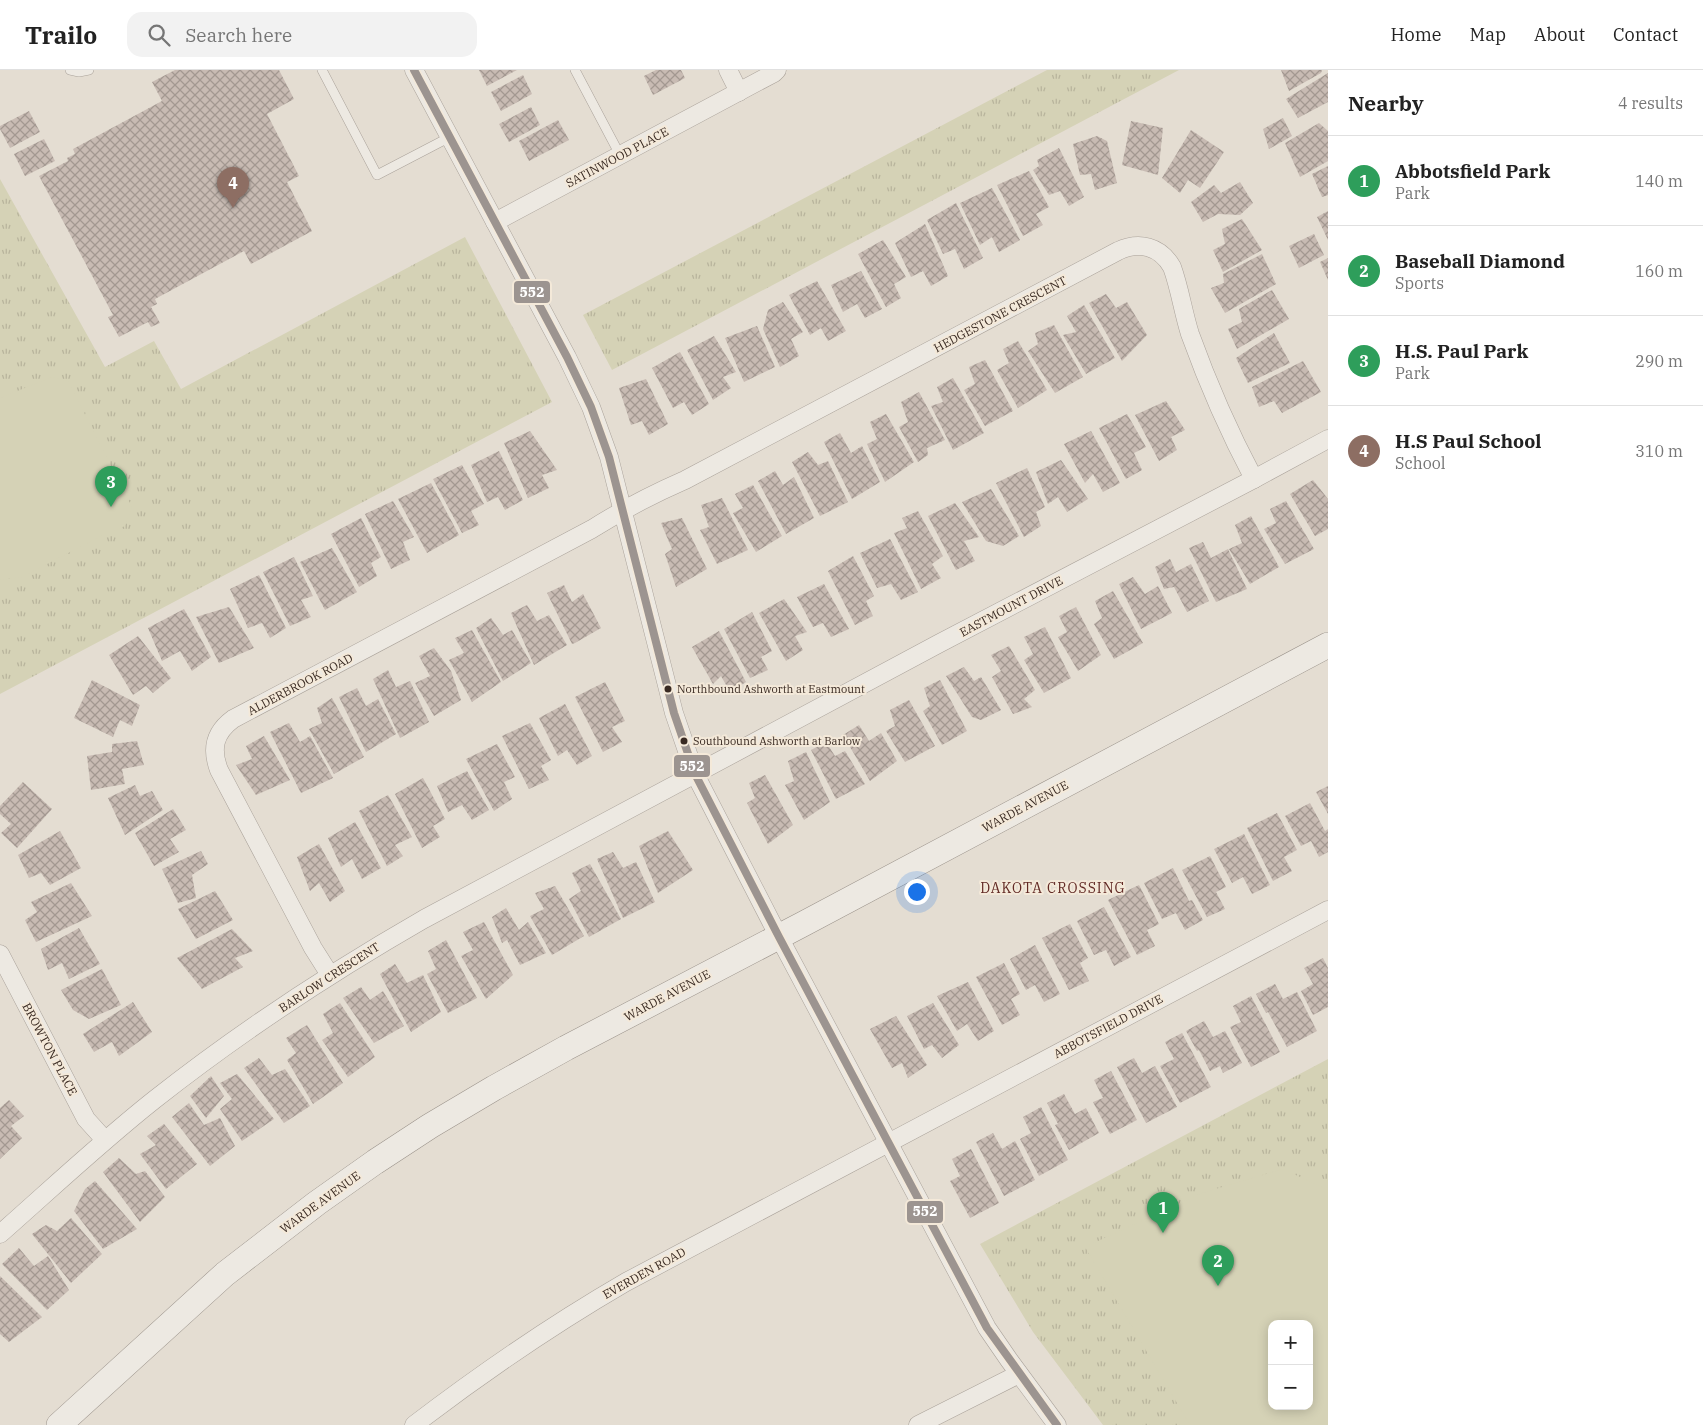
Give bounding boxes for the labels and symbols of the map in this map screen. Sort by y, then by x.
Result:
street label: SATINWOOD PLACE [563,124,671,190]
pin: 4 [217,167,249,208]
street label: HEDGESTONE CRESCENT [931,272,1069,355]
line badge: 552 [513,280,551,304]
text: 552 [519,283,545,301]
pin: 3 [95,466,127,507]
street label: EASTMOUNT DRIVE [957,572,1065,640]
street label: ALDERBROOK ROAD [245,650,355,718]
place label: Northbound Ashworth at Eastmount [677,682,865,696]
marker: Northbound Ashworth at Eastmount [663,684,673,694]
place label: Southbound Ashworth at Barlow [693,734,861,748]
marker: Southbound Ashworth at Barlow [679,736,689,746]
line badge: 552 [673,754,711,778]
text: 552 [679,757,705,775]
street label: WARDE AVENUE [979,777,1071,835]
your location [904,879,930,905]
district label: DAKOTA CROSSING [980,879,1126,897]
street label: BARLOW CRESCENT [276,939,382,1015]
street label: WARDE AVENUE [621,966,713,1024]
street label: ABBOTSFIELD DRIVE [1051,991,1165,1061]
street label: BROWTON PLACE [19,1000,81,1098]
street label: WARDE AVENUE [277,1168,363,1236]
pin: 1 [1147,1192,1179,1233]
line badge: 552 [906,1200,944,1224]
text: 552 [912,1202,938,1220]
street label: EVERDEN ROAD [600,1244,688,1302]
pin: 2 [1202,1245,1234,1286]

